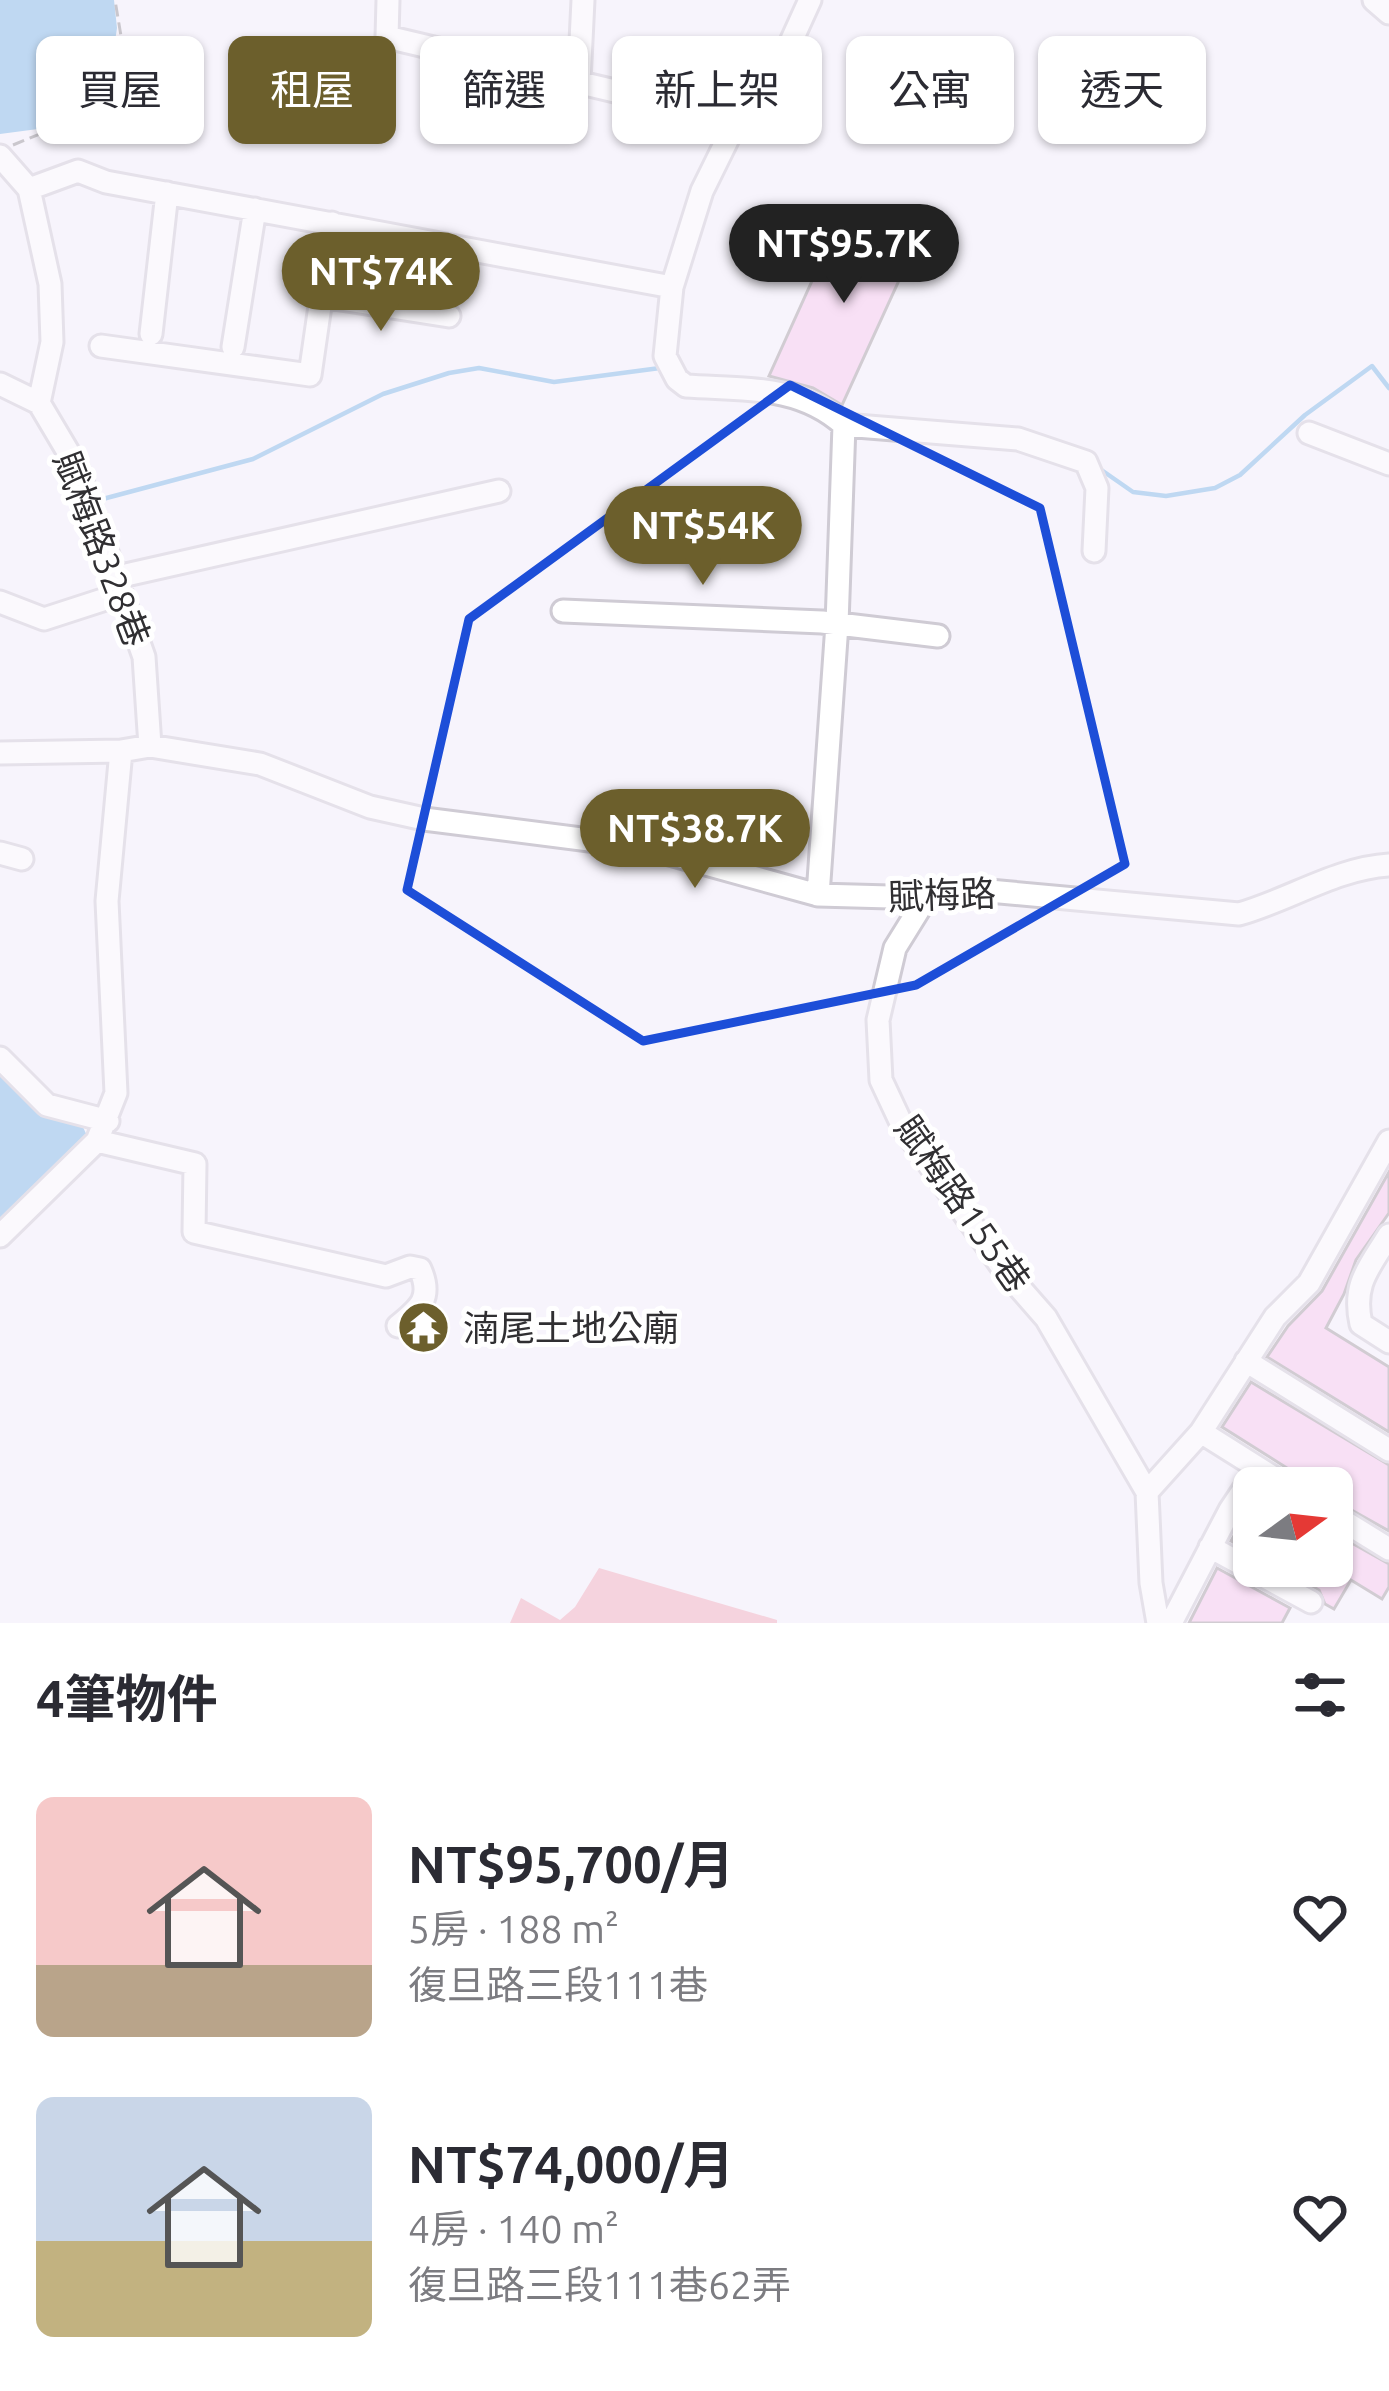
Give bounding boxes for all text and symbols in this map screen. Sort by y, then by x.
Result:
chip: 買屋 [36,36,204,144]
chip: 租屋 [228,36,396,144]
chip: 篩選 [420,36,588,144]
chip: 新上架 [612,36,822,144]
chip: 公寓 [846,36,1014,144]
chip: 透天 [1038,36,1206,144]
pin: NT$95.7K [720,204,968,306]
text: NT$95.7K [756,221,932,264]
pin: NT$74K [283,232,479,334]
text: NT$74K [309,249,453,292]
street label: 賦梅路328巷 [47,446,158,652]
pin: NT$54K [605,486,801,588]
text: NT$54K [631,503,775,546]
pin: NT$38.7K [571,789,819,891]
text: NT$38.7K [607,806,783,849]
street label: 賦梅路 [887,872,997,917]
street label: 賦梅路155巷 [888,1108,1039,1299]
temple icon: 湳尾土地公廟 [396,1300,452,1356]
place label: 湳尾土地公廟 [463,1307,679,1348]
north arrow [1233,1467,1353,1587]
map controls [1233,1467,1353,1587]
icon: filters [1287,1662,1353,1728]
text: 4筆物件 [36,1669,218,1727]
text: NT$95,700/月 [408,1835,734,1893]
icon: home [132,1845,276,1989]
icon: heart [1287,1884,1353,1950]
text: 5房 · 188 m² [408,1907,619,1950]
text: 復旦路三段111巷 [408,1963,708,2006]
text: NT$74,000/月 [408,2135,734,2193]
icon: home [132,2145,276,2289]
icon: heart [1287,2184,1353,2250]
text: 4房 · 140 m² [408,2207,619,2250]
text: 復旦路三段111巷62弄 [408,2263,791,2306]

